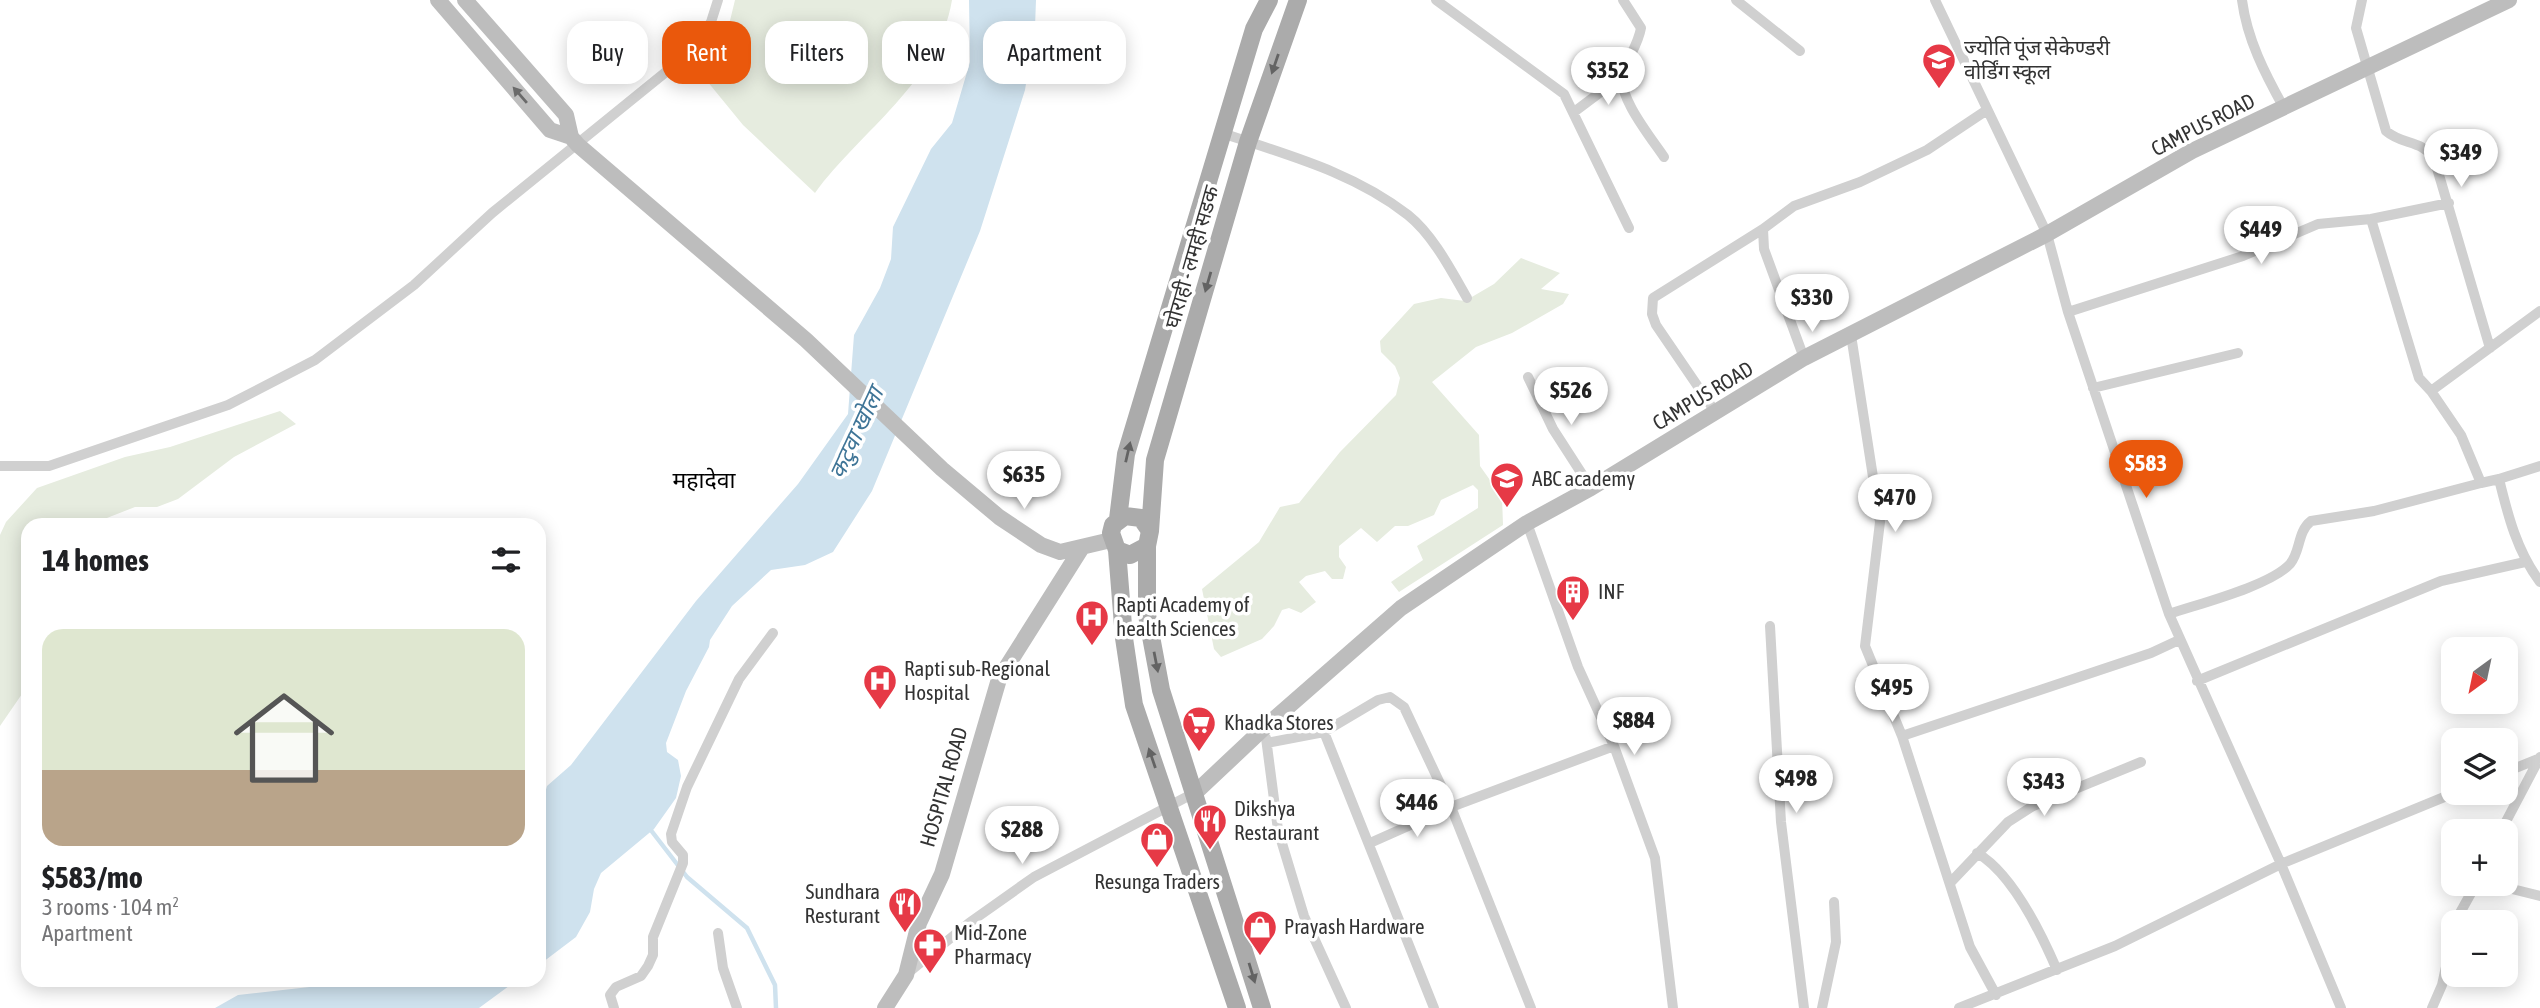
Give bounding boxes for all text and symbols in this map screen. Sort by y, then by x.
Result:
chip: Buy [567,21,648,84]
chip: Rent [662,21,751,84]
chip: Filters [765,21,868,84]
chip: New [882,21,969,84]
chip: Apartment [983,21,1126,84]
place label: ज्योति पूंज सेकेण्डरी वोर्डिंग स्कूल [1964,35,2110,85]
school or university icon: ज्योति पूंज सेकेण्डरी वोर्डिंग स्कूल [1920,41,1958,90]
pin: $352 [1567,48,1649,107]
one-way arrow [1269,54,1280,75]
text: $352 [1587,57,1629,83]
one-way arrow [513,86,528,103]
street label: CAMPUS ROAD [2147,88,2258,160]
pin: $349 [2420,130,2502,189]
text: $349 [2440,139,2482,165]
street label: घोराही - लमही सडक [1159,182,1223,331]
pin: $449 [2220,206,2302,266]
text: $449 [2240,216,2282,242]
one-way arrow [1202,271,1213,293]
pin: $330 [1771,274,1853,334]
text: $330 [1791,284,1833,310]
street label: CAMPUS ROAD [1648,356,1757,434]
pin: $526 [1530,368,1612,427]
text: $526 [1550,377,1592,403]
water label: कटुवा खोला [824,380,892,484]
one-way arrow [1122,440,1133,462]
pin: $583 [2105,440,2187,500]
text: $583 [2125,450,2167,476]
pin: $635 [983,452,1065,511]
school or university icon: ABC academy [1488,460,1526,509]
text: $635 [1003,461,1045,487]
place label: ABC academy [1532,466,1635,490]
district label: महादेवा [673,467,736,493]
pin: $470 [1854,475,1936,534]
text: $470 [1874,484,1916,510]
icon: filters [487,541,525,579]
text: 14 homes [42,543,149,577]
building icon: INF [1554,573,1592,622]
place label: INF [1598,579,1625,603]
place label: Rapti Academy of health Sciences [1116,592,1250,640]
hospital icon: Rapti Academy of health Sciences [1073,598,1111,647]
north arrow [2441,637,2518,714]
map controls [2441,637,2518,987]
one-way arrow [1151,651,1162,673]
place label: Rapti sub-Regional Hospital [904,656,1050,704]
hospital icon: Rapti sub-Regional Hospital [861,662,899,711]
pin: $495 [1851,664,1933,724]
text: $495 [1871,674,1913,700]
icon: home [221,675,347,801]
pin: $884 [1593,698,1675,757]
supermarket icon: Khadka Stores [1180,704,1218,753]
text: $884 [1613,707,1655,733]
place label: Khadka Stores [1224,710,1334,734]
street label: HOSPITAL ROAD [915,724,972,849]
button: layers [2441,728,2518,805]
one-way arrow [1146,747,1157,768]
pin: $498 [1755,756,1837,815]
pin: $343 [2003,758,2085,818]
text: $498 [1775,765,1817,791]
text: $343 [2023,768,2065,794]
pin: $446 [1376,780,1458,839]
text: $446 [1396,789,1438,815]
place label: Dikshya Restaurant [1234,796,1319,844]
restaurant icon: Dikshya Restaurant [1191,802,1229,851]
pin: $288 [981,806,1063,866]
text: $288 [1001,816,1043,842]
button: + [2441,819,2518,896]
shop icon: Resunga Traders [1138,820,1176,869]
text: $583/mo [42,860,143,894]
place label: Resunga Traders [1094,869,1220,893]
place label: Sundhara Resturant [805,879,880,927]
restaurant icon: Sundhara Resturant [886,885,924,934]
text: 3 rooms · 104 m² [42,894,179,920]
shop icon: Prayash Hardware [1241,908,1279,957]
button: − [2441,910,2518,987]
place label: Prayash Hardware [1284,914,1424,938]
text: Apartment [42,920,133,946]
place label: Mid-Zone Pharmacy [954,920,1032,968]
pharmacy icon: Mid-Zone Pharmacy [911,926,949,975]
one-way arrow [1247,963,1257,984]

